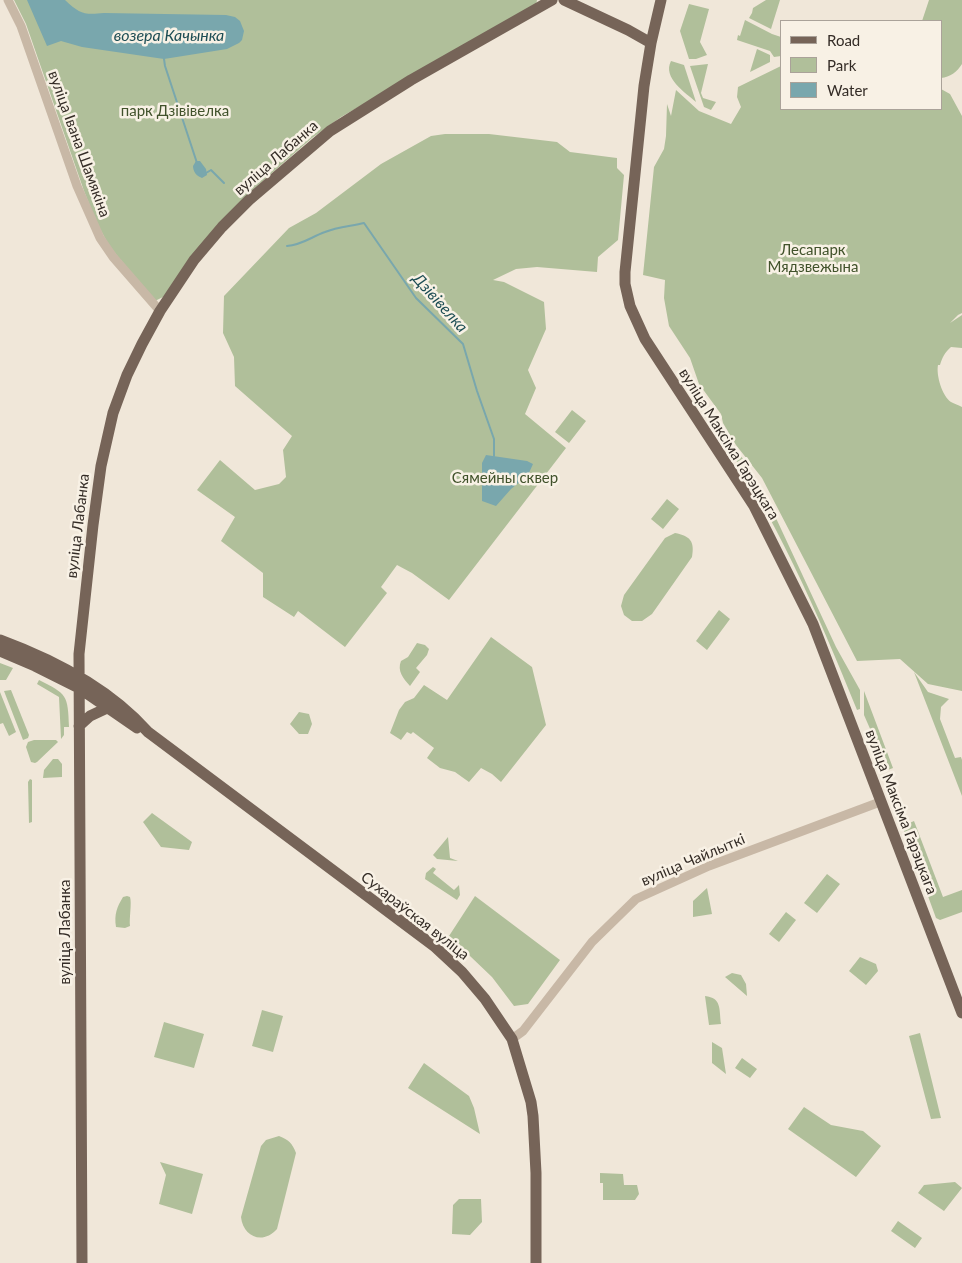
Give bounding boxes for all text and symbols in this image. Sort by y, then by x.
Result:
legend [780,20,942,110]
water label: возера Качынка [114,26,224,46]
text: Road [827,31,860,49]
text: Park [827,56,856,74]
street label: вуліца Івана Шамякіна [44,68,114,220]
text: Water [827,81,868,99]
park label: парк Дзівівелка [121,102,229,120]
street label: вуліца Лабанка [230,117,322,199]
park label: Лесапарк Мядзвежына [768,241,858,276]
water label: Дзівівелка [408,269,472,337]
street label: вуліца Максіма Гарэцкага [675,365,783,523]
park label: Сямейны сквер [452,469,558,487]
street label: вуліца Лабанка [63,473,93,579]
street label: вуліца Максіма Гарэцкага [861,727,941,897]
street label: вуліца Чайлыткі [638,830,748,890]
street label: Сухараўская вуліца [357,868,473,964]
street label: вуліца Лабанка [56,879,74,985]

